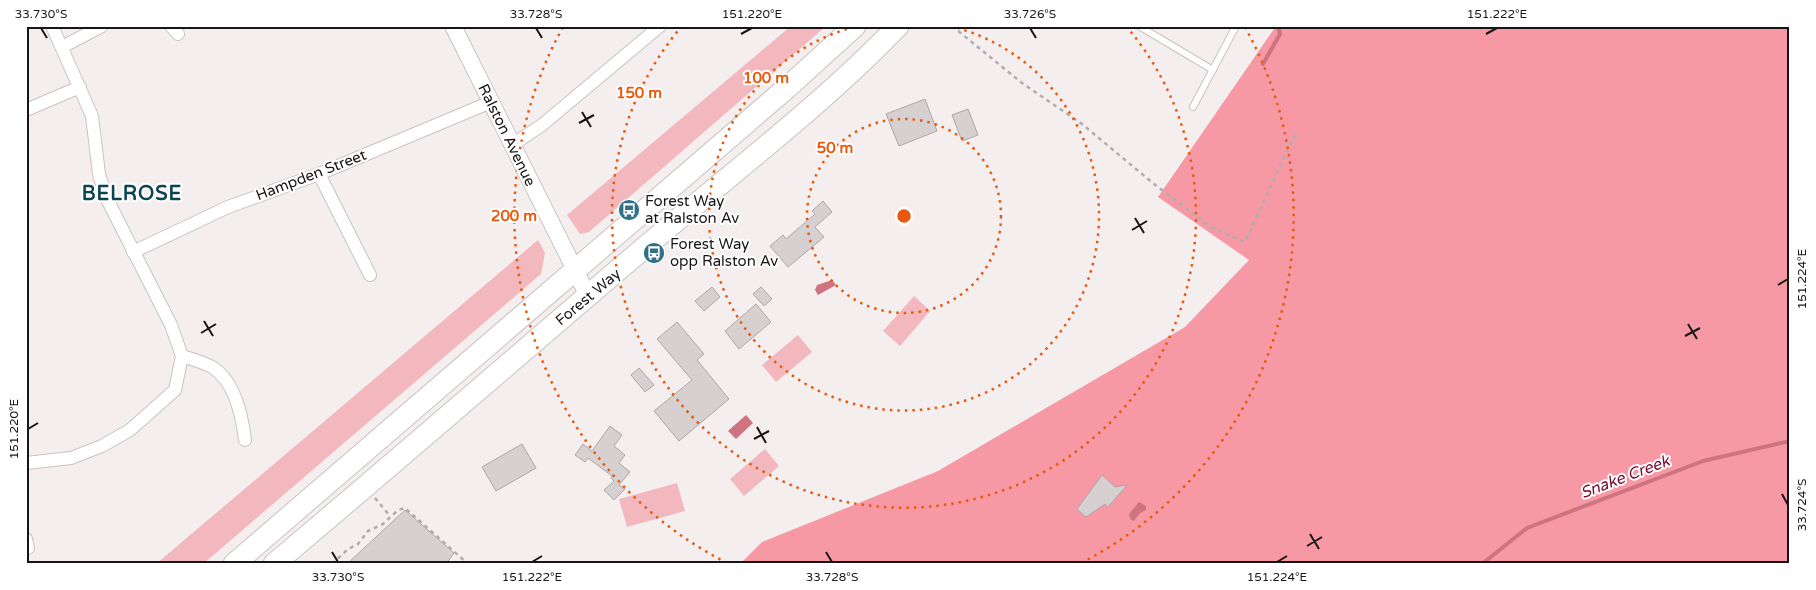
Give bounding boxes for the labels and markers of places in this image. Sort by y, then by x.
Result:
place label: Forest Way at Ralston Av [645,192,739,227]
bus stop icon: Forest Way at Ralston Av [617,198,641,222]
centre of rings [895,207,913,225]
place label: Forest Way opp Ralston Av [670,235,778,270]
bus stop icon: Forest Way opp Ralston Av [642,241,666,265]

